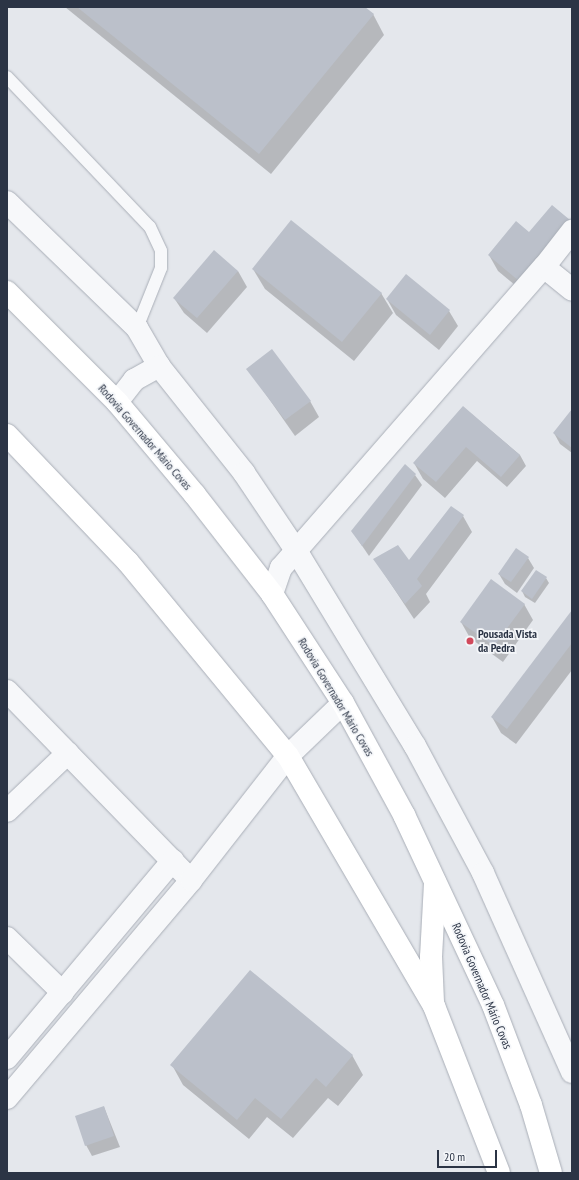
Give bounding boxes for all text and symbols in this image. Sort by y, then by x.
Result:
street label: Rodovia Governador Mário Covas [95,381,195,493]
place label: Pousada Vista da Pedra [478,627,537,655]
street label: Rodovia Governador Mário Covas [295,635,377,759]
marker: Pousada Vista da Pedra [465,636,475,646]
street label: Rodovia Governador Mário Covas [449,921,515,1051]
scale bar [439,1142,499,1168]
text: 20 m [444,1149,465,1164]

